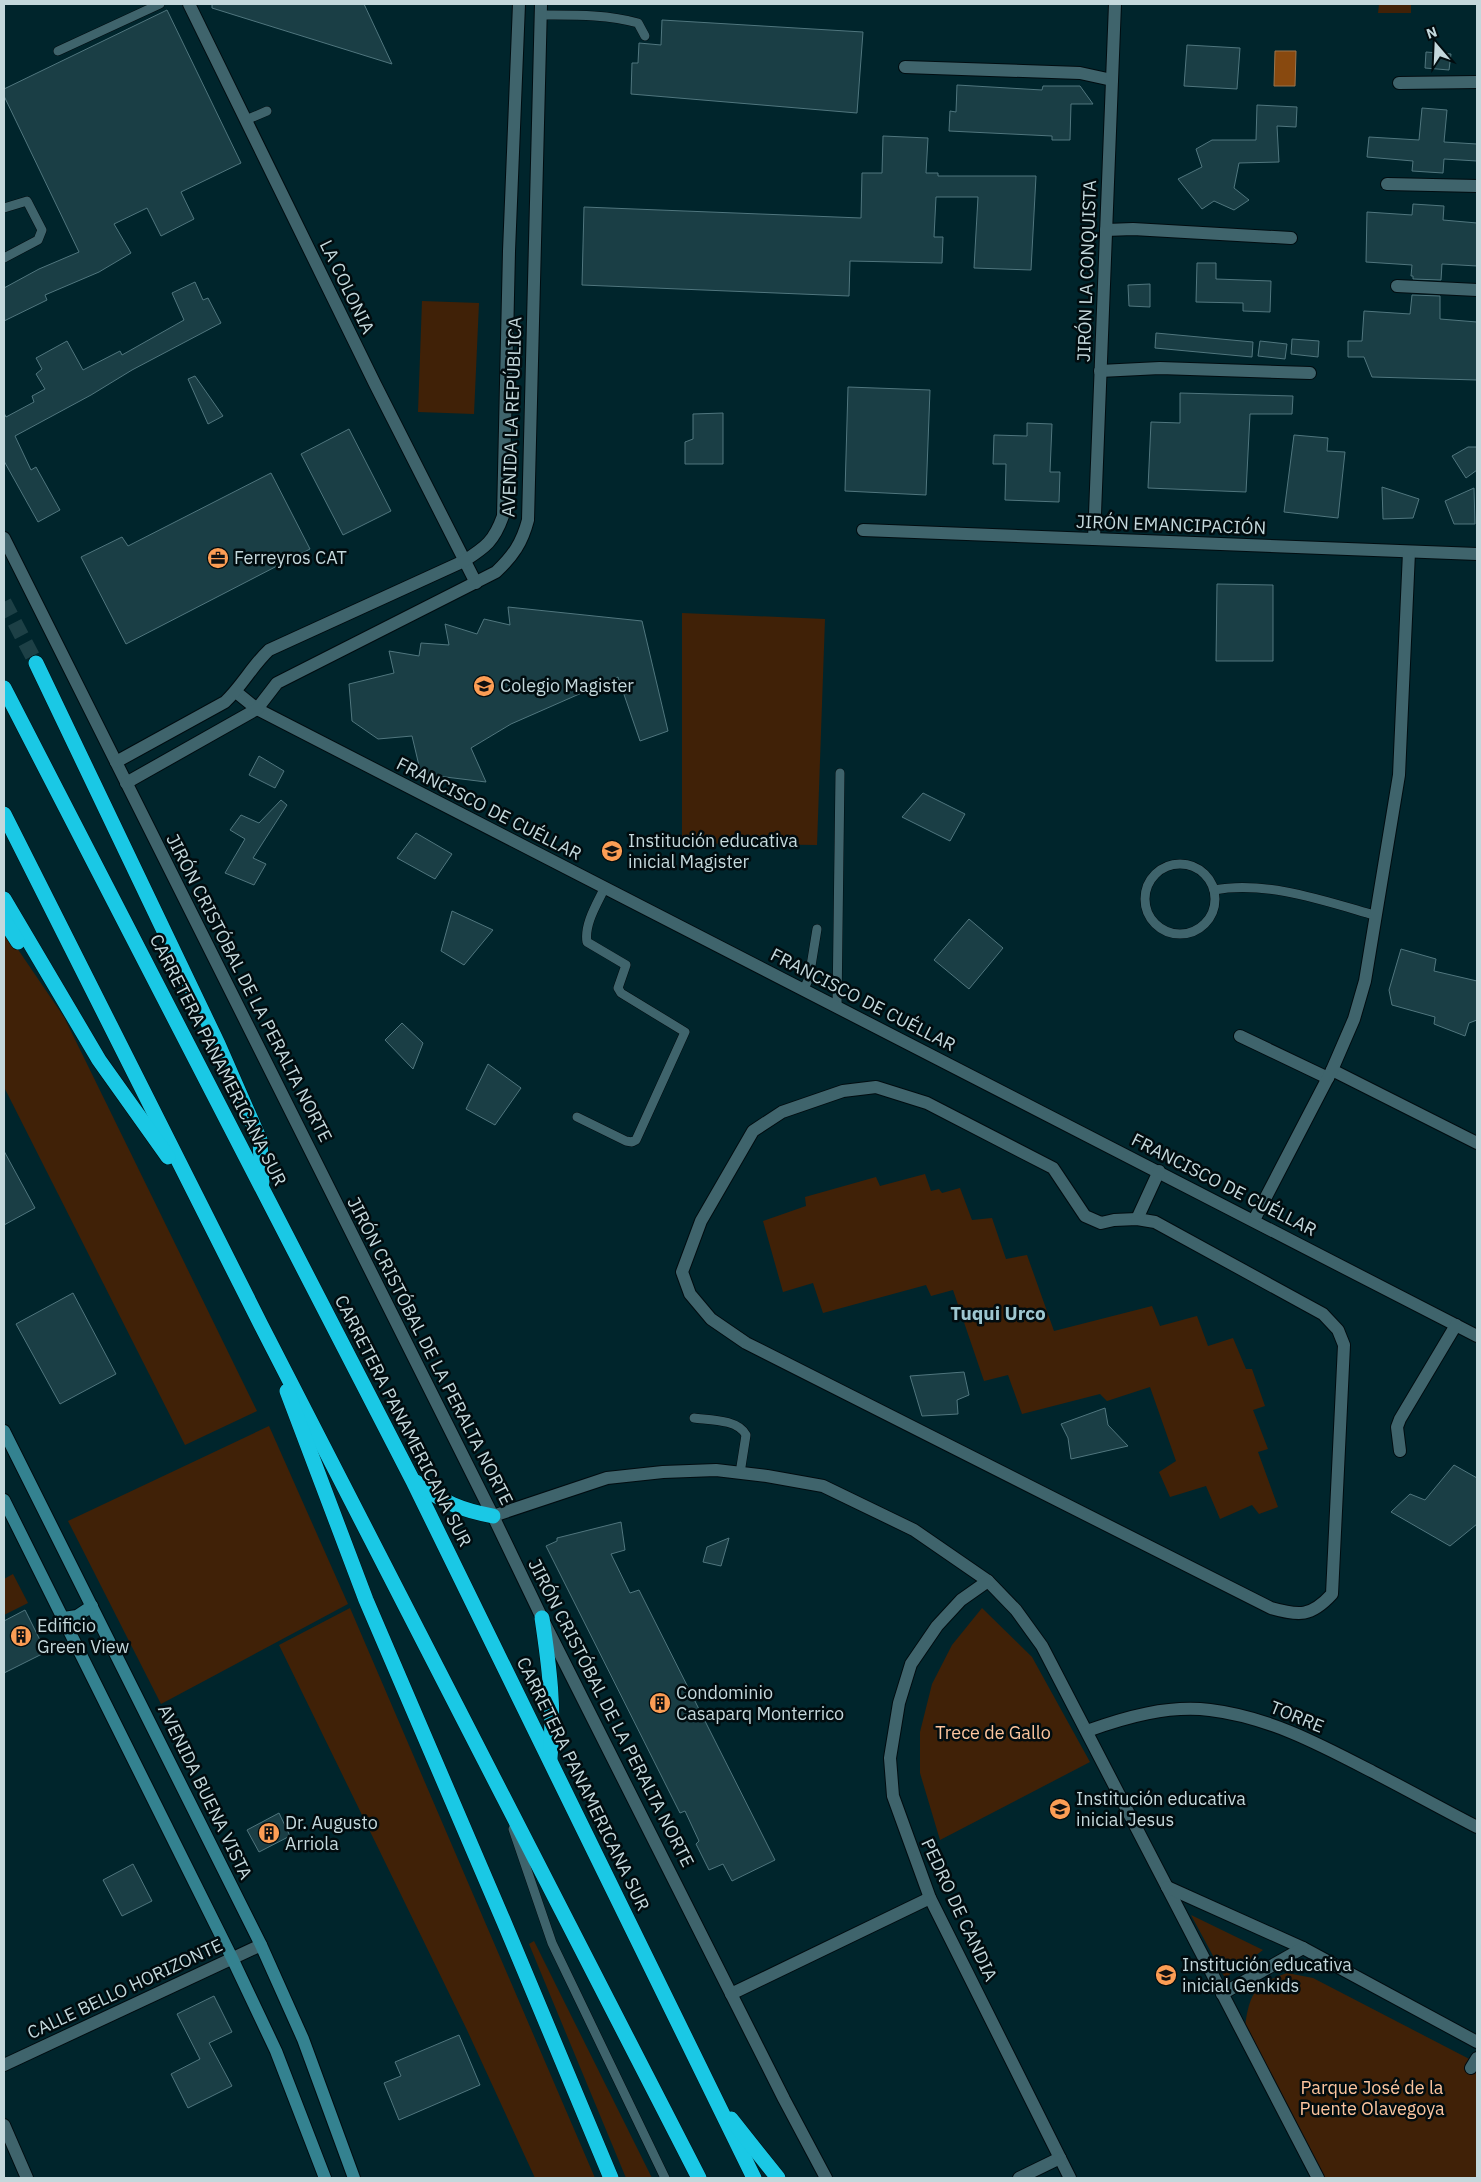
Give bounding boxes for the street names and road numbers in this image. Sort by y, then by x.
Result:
street label: JIRÓN LA CONQUISTA [1072,179,1101,362]
street label: LA COLONIA [315,236,380,338]
street label: AVENIDA LA REPÚBLICA [497,316,527,518]
street label: JIRÓN EMANCIPACIÓN [1075,510,1267,539]
street label: FRANCISCO DE CUÉLLAR [393,752,586,865]
street label: JIRÓN CRISTÓBAL DE LA PERALTA NORTE [161,830,338,1146]
street label: CARRETERA PANAMERICANA SUR [145,930,292,1190]
street label: FRANCISCO DE CUÉLLAR [767,943,960,1056]
street label: FRANCISCO DE CUÉLLAR [1128,1128,1321,1241]
street label: JIRÓN CRISTÓBAL DE LA PERALTA NORTE [342,1193,519,1509]
street label: CARRETERA PANAMERICANA SUR [330,1291,477,1551]
street label: JIRÓN CRISTÓBAL DE LA PERALTA NORTE [523,1555,700,1871]
street label: CARRETERA PANAMERICANA SUR [512,1653,655,1914]
street label: TORRE [1267,1695,1328,1738]
street label: AVENIDA BUENA VISTA [153,1701,258,1883]
street label: PEDRO DE CANDIA [916,1835,1003,1985]
street label: CALLE BELLO HORIZONTE [23,1933,226,2044]

